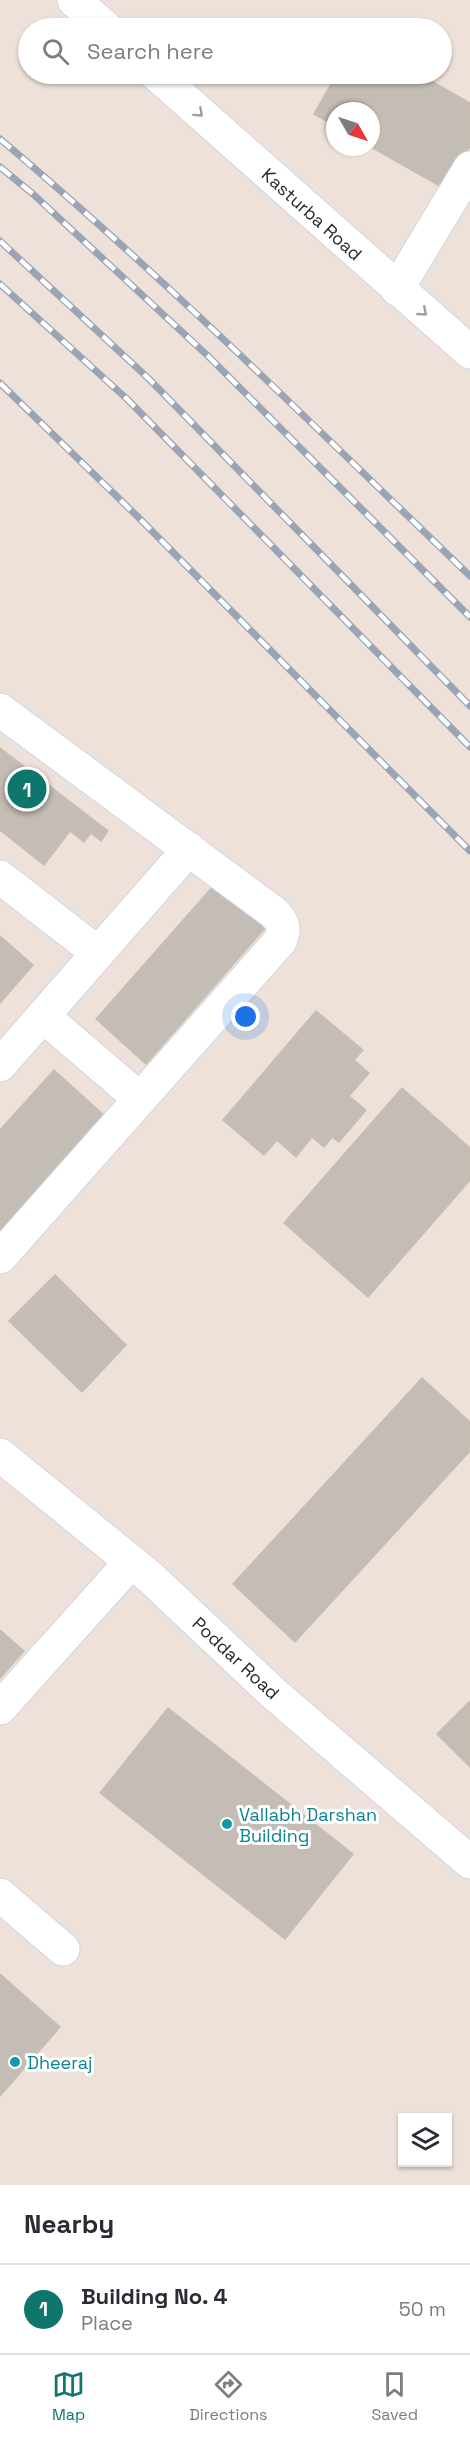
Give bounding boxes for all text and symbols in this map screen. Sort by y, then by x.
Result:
search box [18,18,452,84]
icon: search [39,35,72,68]
text: Search here [87,37,214,65]
north arrow [326,102,380,156]
one-way arrow [192,106,203,117]
street label: Kasturba Road [257,163,367,265]
one-way arrow [416,305,427,316]
pin: 1 [8,766,46,812]
your location [231,1002,260,1031]
street label: Poddar Road [188,1612,284,1704]
place label: Vallabh Darshan Building [239,1803,377,1847]
marker: Vallabh Darshan Building [220,1817,234,1831]
place label: Dheeraj [27,2051,93,2074]
marker: Dheeraj [8,2055,22,2069]
map controls [398,2113,452,2167]
button: layers [398,2113,452,2167]
text: Nearby [24,2207,114,2241]
text: Building No. 4 [81,2282,227,2310]
text: 1 [39,2296,48,2322]
text: 50 m [399,2296,446,2322]
text: Place [81,2310,133,2336]
tab: Map [52,2368,85,2425]
tab: Directions [189,2368,268,2425]
tab: Saved [371,2368,418,2425]

